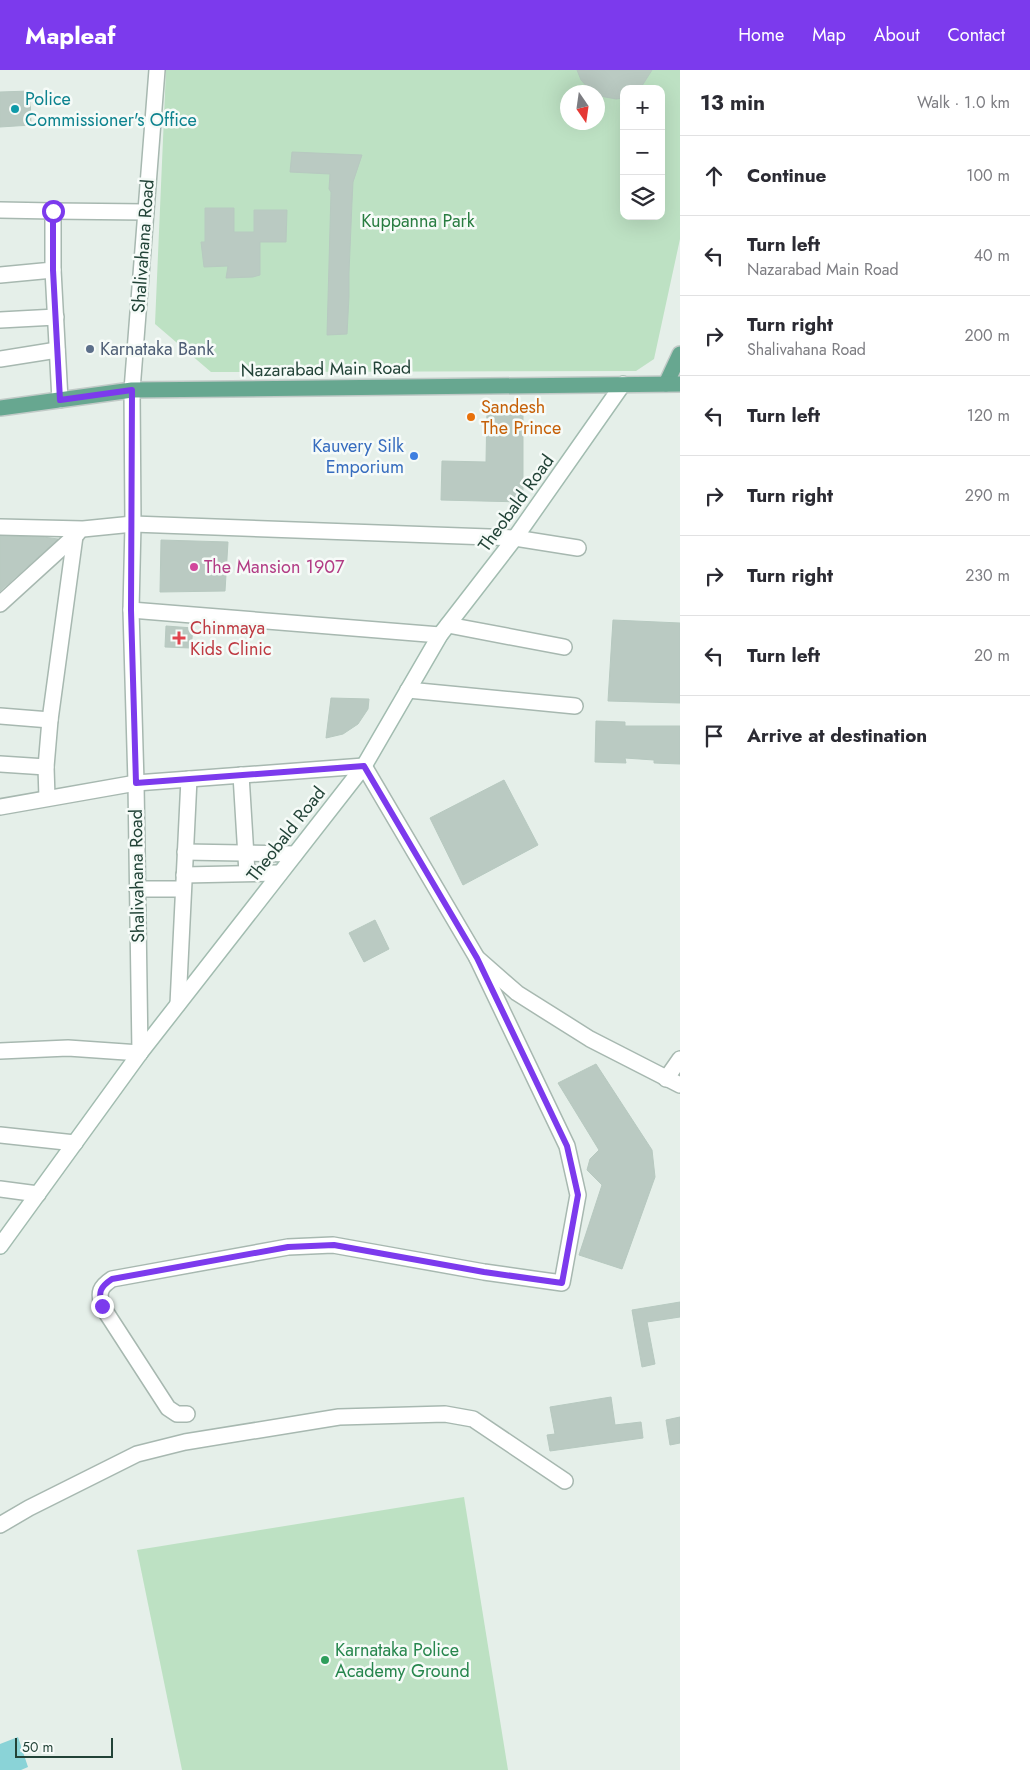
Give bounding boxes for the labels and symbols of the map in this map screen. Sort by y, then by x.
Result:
north arrow [560,85,605,130]
place label: Police Commissioner's Office [25,86,197,133]
marker: Police Commissioner's Office [9,103,21,115]
street label: Shalivahana Road [125,178,161,314]
route start [42,200,65,223]
park label: Kuppanna Park [361,208,475,234]
place label: Karnataka Bank [100,336,214,362]
marker: Karnataka Bank [84,343,96,355]
street label: Nazarabad Main Road [241,355,411,383]
place label: Sandesh The Prince [481,394,561,441]
marker: Sandesh The Prince [465,411,477,423]
place label: Kauvery Silk Emporium [312,433,404,480]
street label: Theobald Road [472,449,560,557]
marker: Kauvery Silk Emporium [408,450,420,462]
place label: The Mansion 1907 [204,554,345,580]
marker: The Mansion 1907 [188,561,200,573]
place label: Chinmaya Kids Clinic [190,615,272,662]
marker: Chinmaya Kids Clinic [172,631,186,645]
street label: Theobald Road [241,781,331,887]
street label: Shalivahana Road [123,809,151,943]
route end [91,1295,114,1318]
place label: Karnataka Police Academy Ground [335,1637,470,1684]
marker: Karnataka Police Academy Ground [319,1654,331,1666]
scale bar [15,1735,112,1758]

